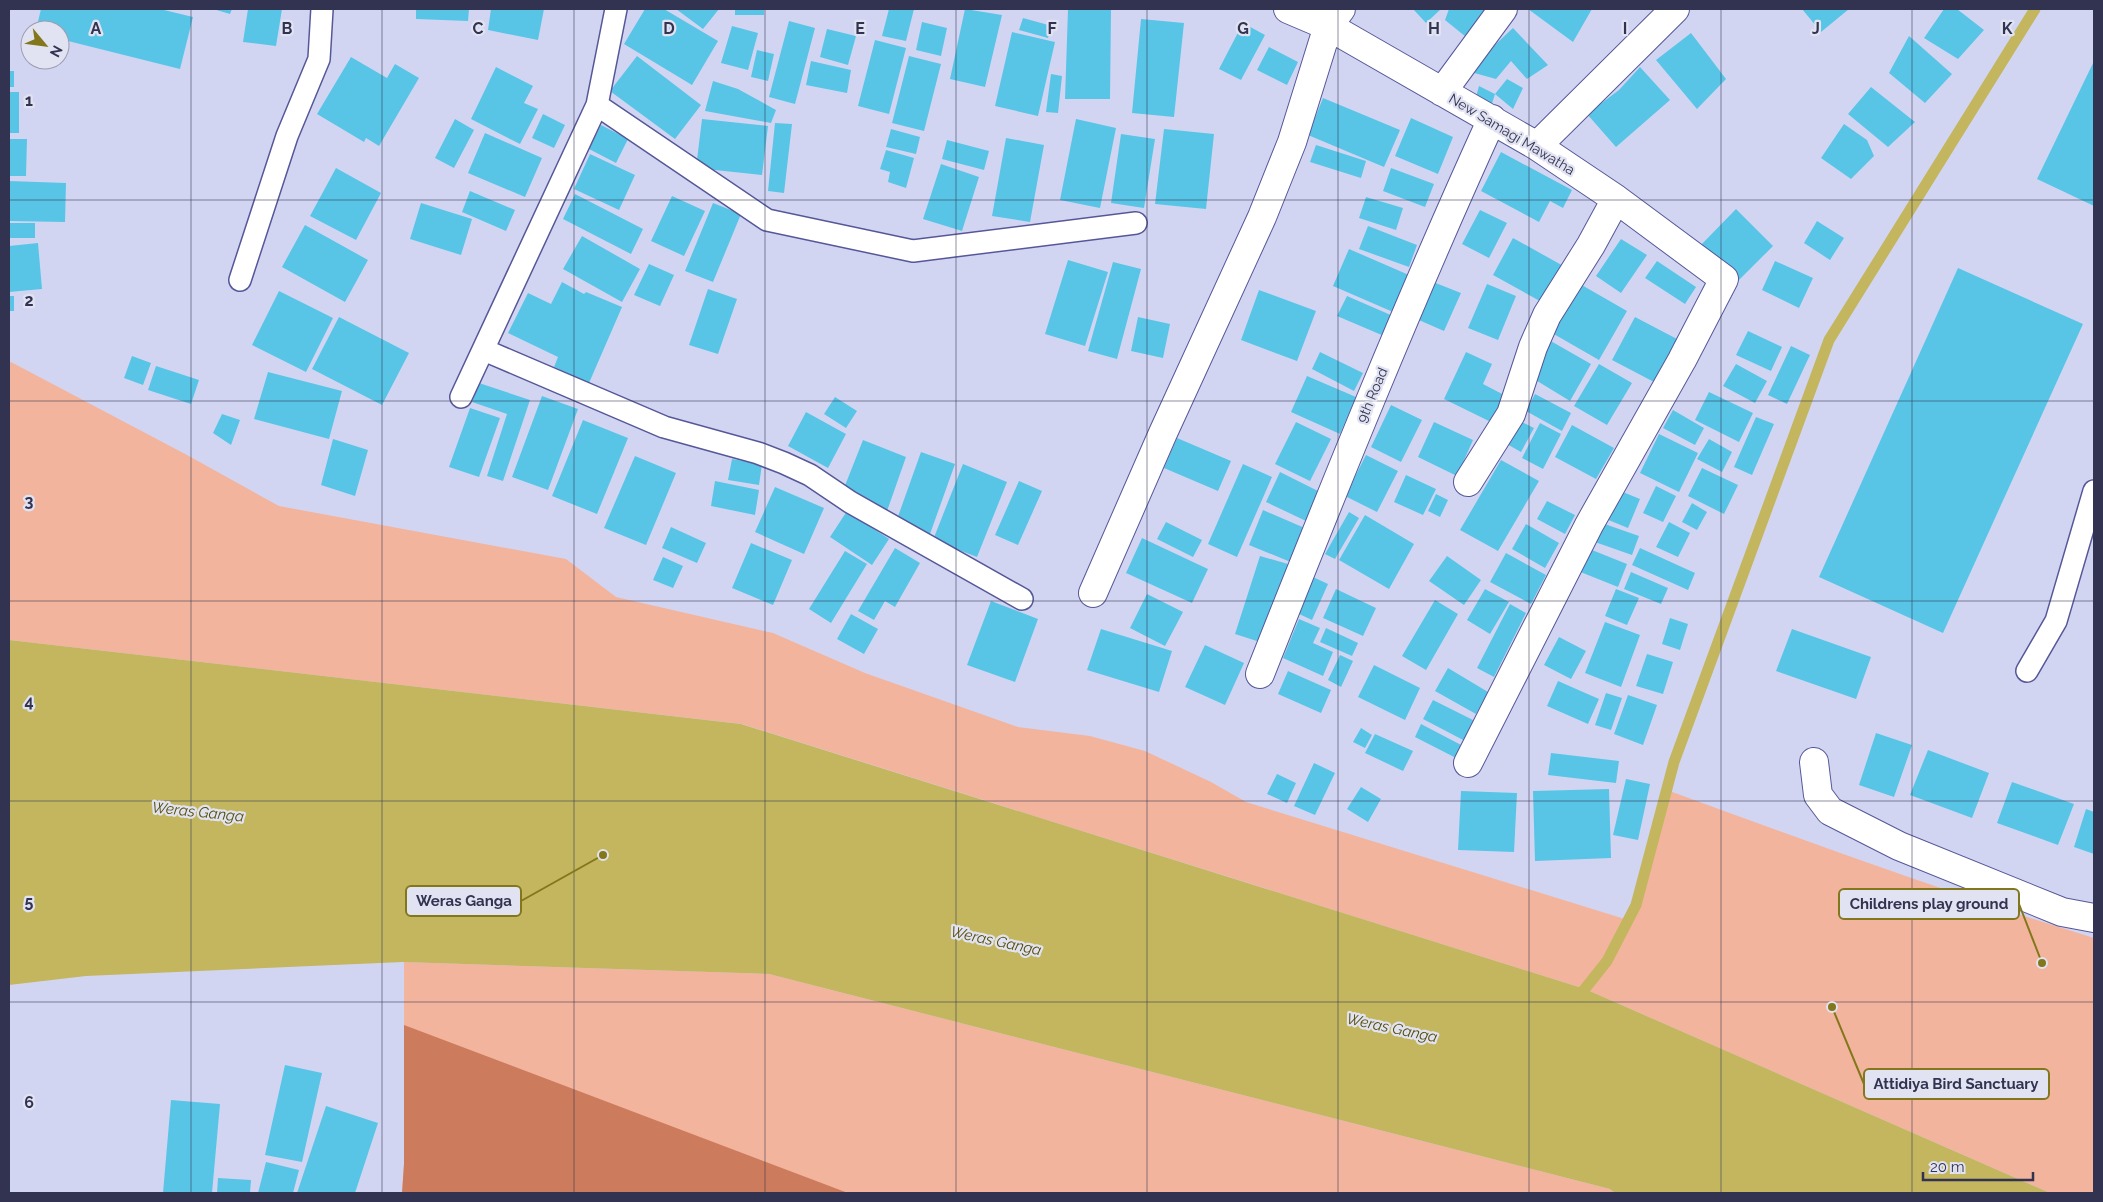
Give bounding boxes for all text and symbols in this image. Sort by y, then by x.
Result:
text: A [91,19,102,38]
text: B [282,19,293,38]
text: C [473,19,484,38]
text: D [663,19,675,38]
text: E [855,19,865,38]
text: F [1047,19,1057,38]
text: G [1237,19,1249,38]
text: H [1428,19,1440,38]
text: I [1623,19,1627,38]
text: J [1812,19,1820,38]
text: K [2002,19,2013,38]
north arrow [20,20,70,70]
text: N [47,43,66,60]
street label: New Samagi Mawatha [1446,90,1578,178]
text: 1 [25,91,33,110]
text: 2 [24,291,34,310]
street label: 9th Road [1353,365,1391,425]
text: 3 [25,492,34,511]
text: 4 [24,692,34,711]
water label: Weras Ganga [151,798,245,826]
callout: Weras Ganga [406,886,521,916]
callout: Childrens play ground [1839,889,2019,919]
text: 5 [25,892,34,911]
text: Weras Ganga [416,892,512,910]
text: Childrens play ground [1850,895,2009,913]
water label: Weras Ganga [949,923,1043,959]
water label: Weras Ganga [1345,1010,1439,1046]
callout: Attidiya Bird Sanctuary [1864,1069,2049,1099]
text: Attidiya Bird Sanctuary [1874,1075,2039,1093]
text: 6 [24,1093,34,1112]
scale bar [1923,1150,2033,1182]
text: 20 m [1930,1158,1965,1176]

